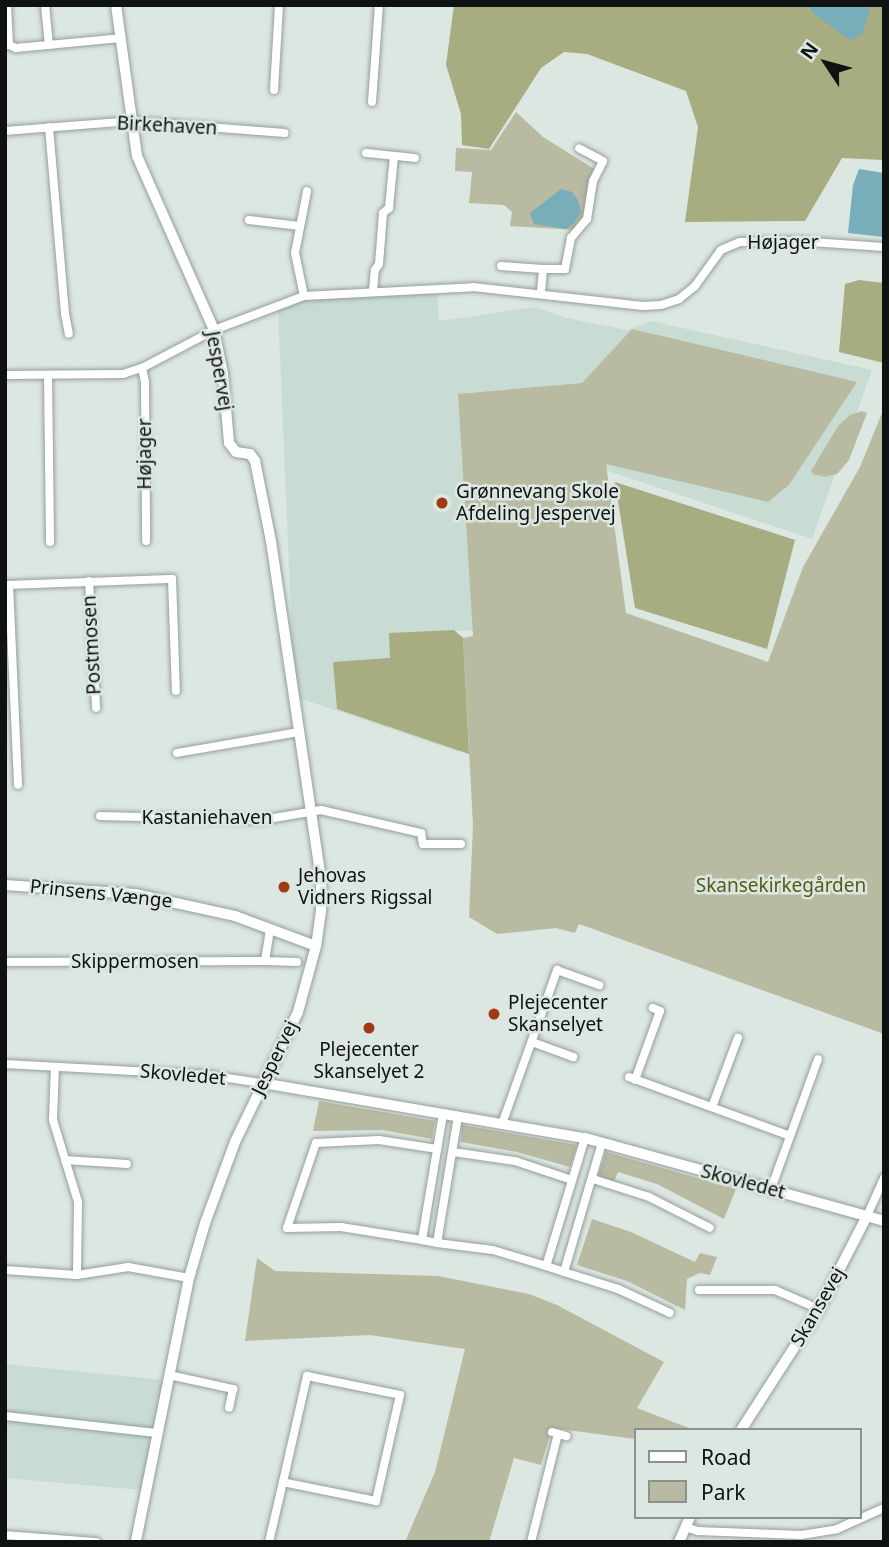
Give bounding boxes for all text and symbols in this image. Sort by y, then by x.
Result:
north arrow [791,28,861,98]
text: N [794,37,824,65]
street label: Birkehaven [116,112,218,140]
street label: Højager [747,232,819,254]
street label: Jespervej [201,329,237,413]
street label: Højager [134,418,156,490]
place label: Grønnevang Skole Afdeling Jespervej [456,481,619,525]
marker: Grønnevang Skole Afdeling Jespervej [434,495,450,511]
street label: Postmosen [78,595,106,695]
street label: Kastaniehaven [142,807,272,829]
place label: Jehovas Vidners Rigssal [298,865,433,909]
street label: Prinsens Vænge [29,875,173,913]
park label: Skansekirkegården [696,875,866,897]
marker: Jehovas Vidners Rigssal [276,879,292,895]
street label: Skippermosen [71,951,199,973]
place label: Plejecenter Skanselyet [508,992,608,1036]
marker: Plejecenter Skanselyet [486,1006,502,1022]
street label: Jespervej [247,1017,303,1099]
marker: Plejecenter Skanselyet 2 [361,1020,377,1036]
place label: Plejecenter Skanselyet 2 [314,1039,424,1083]
street label: Skovledet [139,1060,227,1090]
street label: Skovledet [698,1160,788,1204]
street label: Skansevej [786,1263,850,1351]
legend [634,1428,861,1519]
text: Road [701,1443,751,1471]
text: Park [701,1478,745,1506]

